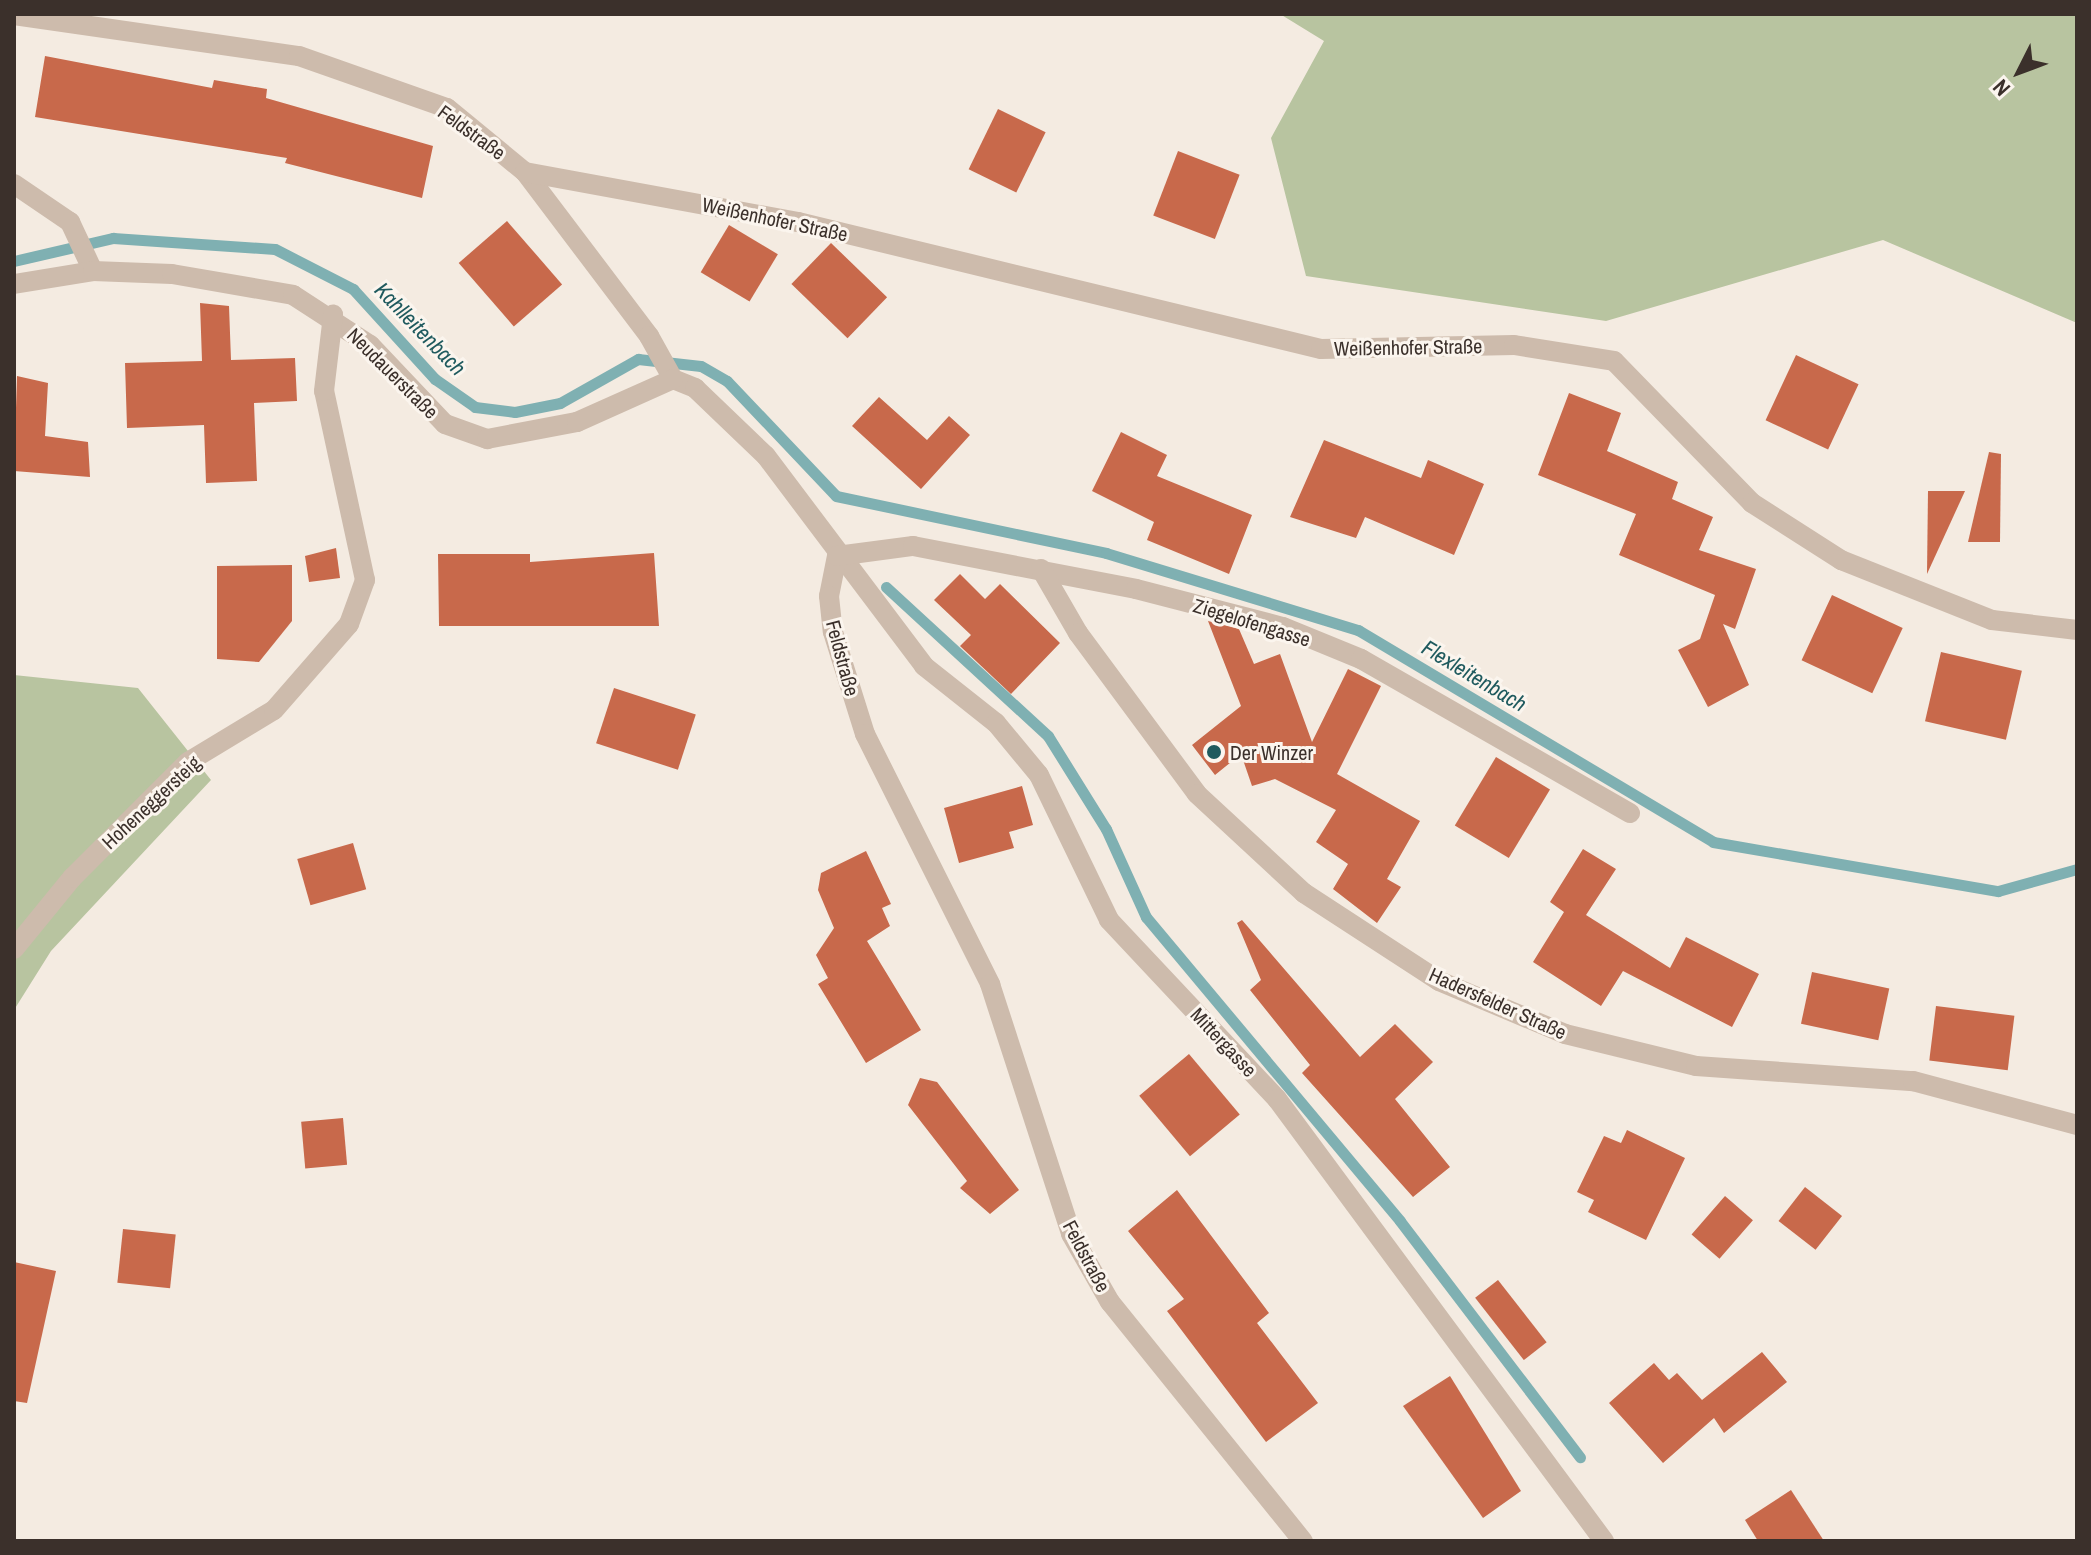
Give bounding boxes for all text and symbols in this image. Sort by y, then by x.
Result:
north arrow [1979,32,2059,112]
text: N [1986,73,2017,103]
street label: Feldstraße [434,99,510,165]
street label: Weißenhofer Straße [700,192,850,246]
water label: Kahlleitenbach [369,277,471,381]
street label: Neudauerstraße [343,323,443,423]
street label: Weißenhofer Straße [1334,334,1482,360]
street label: Ziegelofengasse [1191,593,1313,651]
street label: Feldstraße [821,617,865,699]
water label: Flexleitenbach [1417,634,1531,718]
place label: Der Winzer [1230,740,1313,764]
marker: Der Winzer [1205,743,1223,761]
street label: Hoheneggersteig [97,750,205,854]
street label: Hadersfelder Straße [1426,962,1570,1044]
street label: Mittergasse [1186,1002,1262,1082]
street label: Feldstraße [1058,1216,1116,1296]

